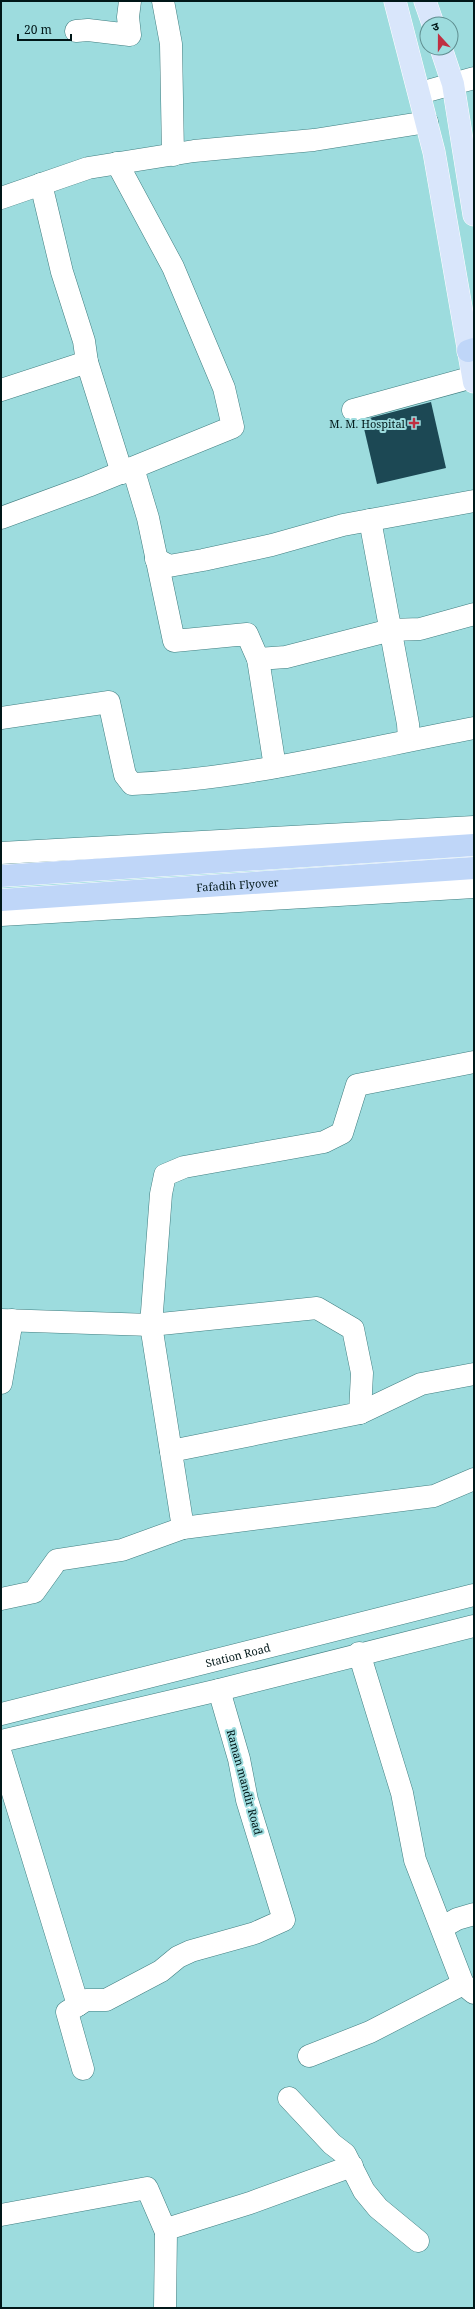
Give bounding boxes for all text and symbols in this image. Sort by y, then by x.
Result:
scale bar [18,16,71,42]
north arrow [419,16,459,56]
text: उ [430,18,441,34]
text: 20 m [24,21,52,38]
place label: M. M. Hospital [329,416,406,431]
marker: M. M. Hospital [408,417,420,429]
street label: Fafadih Flyover [196,874,280,894]
street label: Station Road [204,1639,272,1670]
street label: Raman mandir Road [224,1728,266,1837]

